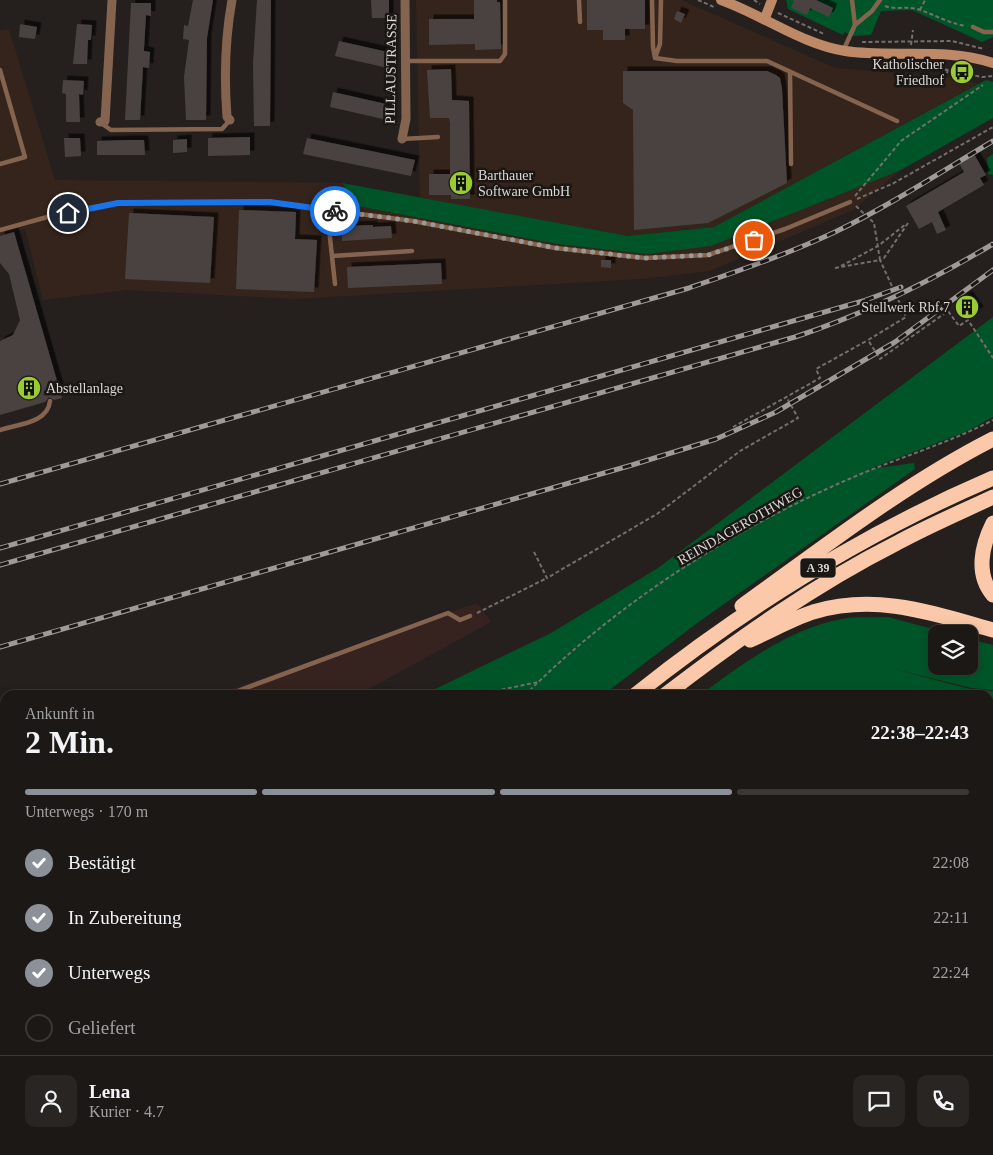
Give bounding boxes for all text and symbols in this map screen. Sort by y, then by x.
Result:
street label: PILLAUSTRASSE [383,14,399,124]
place label: Katholischer Friedhof [872,57,944,88]
bus stop icon: Katholischer Friedhof [949,59,975,85]
place label: Barthauer Software GmbH [478,168,570,199]
building icon: Barthauer Software GmbH [448,170,474,196]
courier [310,186,360,236]
pin [47,192,89,234]
icon: bike [321,197,349,225]
icon: home [54,199,82,227]
pin [733,219,775,261]
icon: bag [740,226,768,254]
building icon: Stellwerk Rbf 7 [954,294,980,320]
place label: Stellwerk Rbf 7 [861,300,950,315]
building icon: Abstellanlage [16,375,42,401]
place label: Abstellanlage [46,381,123,396]
street label: REINDAGEROTHWEG [675,484,805,568]
road number: A 39 [800,558,836,578]
map controls [928,625,978,675]
button: layers [928,625,978,675]
text: Ankunft in [25,705,95,722]
text: 22:38–22:43 [871,722,969,743]
text: 2 Min. [25,724,114,760]
text: Unterwegs · 170 m [25,803,148,820]
icon: check [25,849,53,877]
text: Bestätigt [68,852,136,873]
text: 22:08 [933,854,969,871]
icon: check [25,904,53,932]
text: In Zubereitung [68,907,181,928]
text: 22:11 [933,909,969,926]
icon: check [25,959,53,987]
text: Unterwegs [68,962,150,983]
text: 22:24 [933,964,969,981]
text: Geliefert [68,1017,136,1038]
button: person [25,1075,77,1127]
button: chat [853,1075,905,1127]
button: phone [917,1075,969,1127]
text: Lena [89,1081,130,1102]
text: Kurier · 4.7 [89,1103,164,1120]

